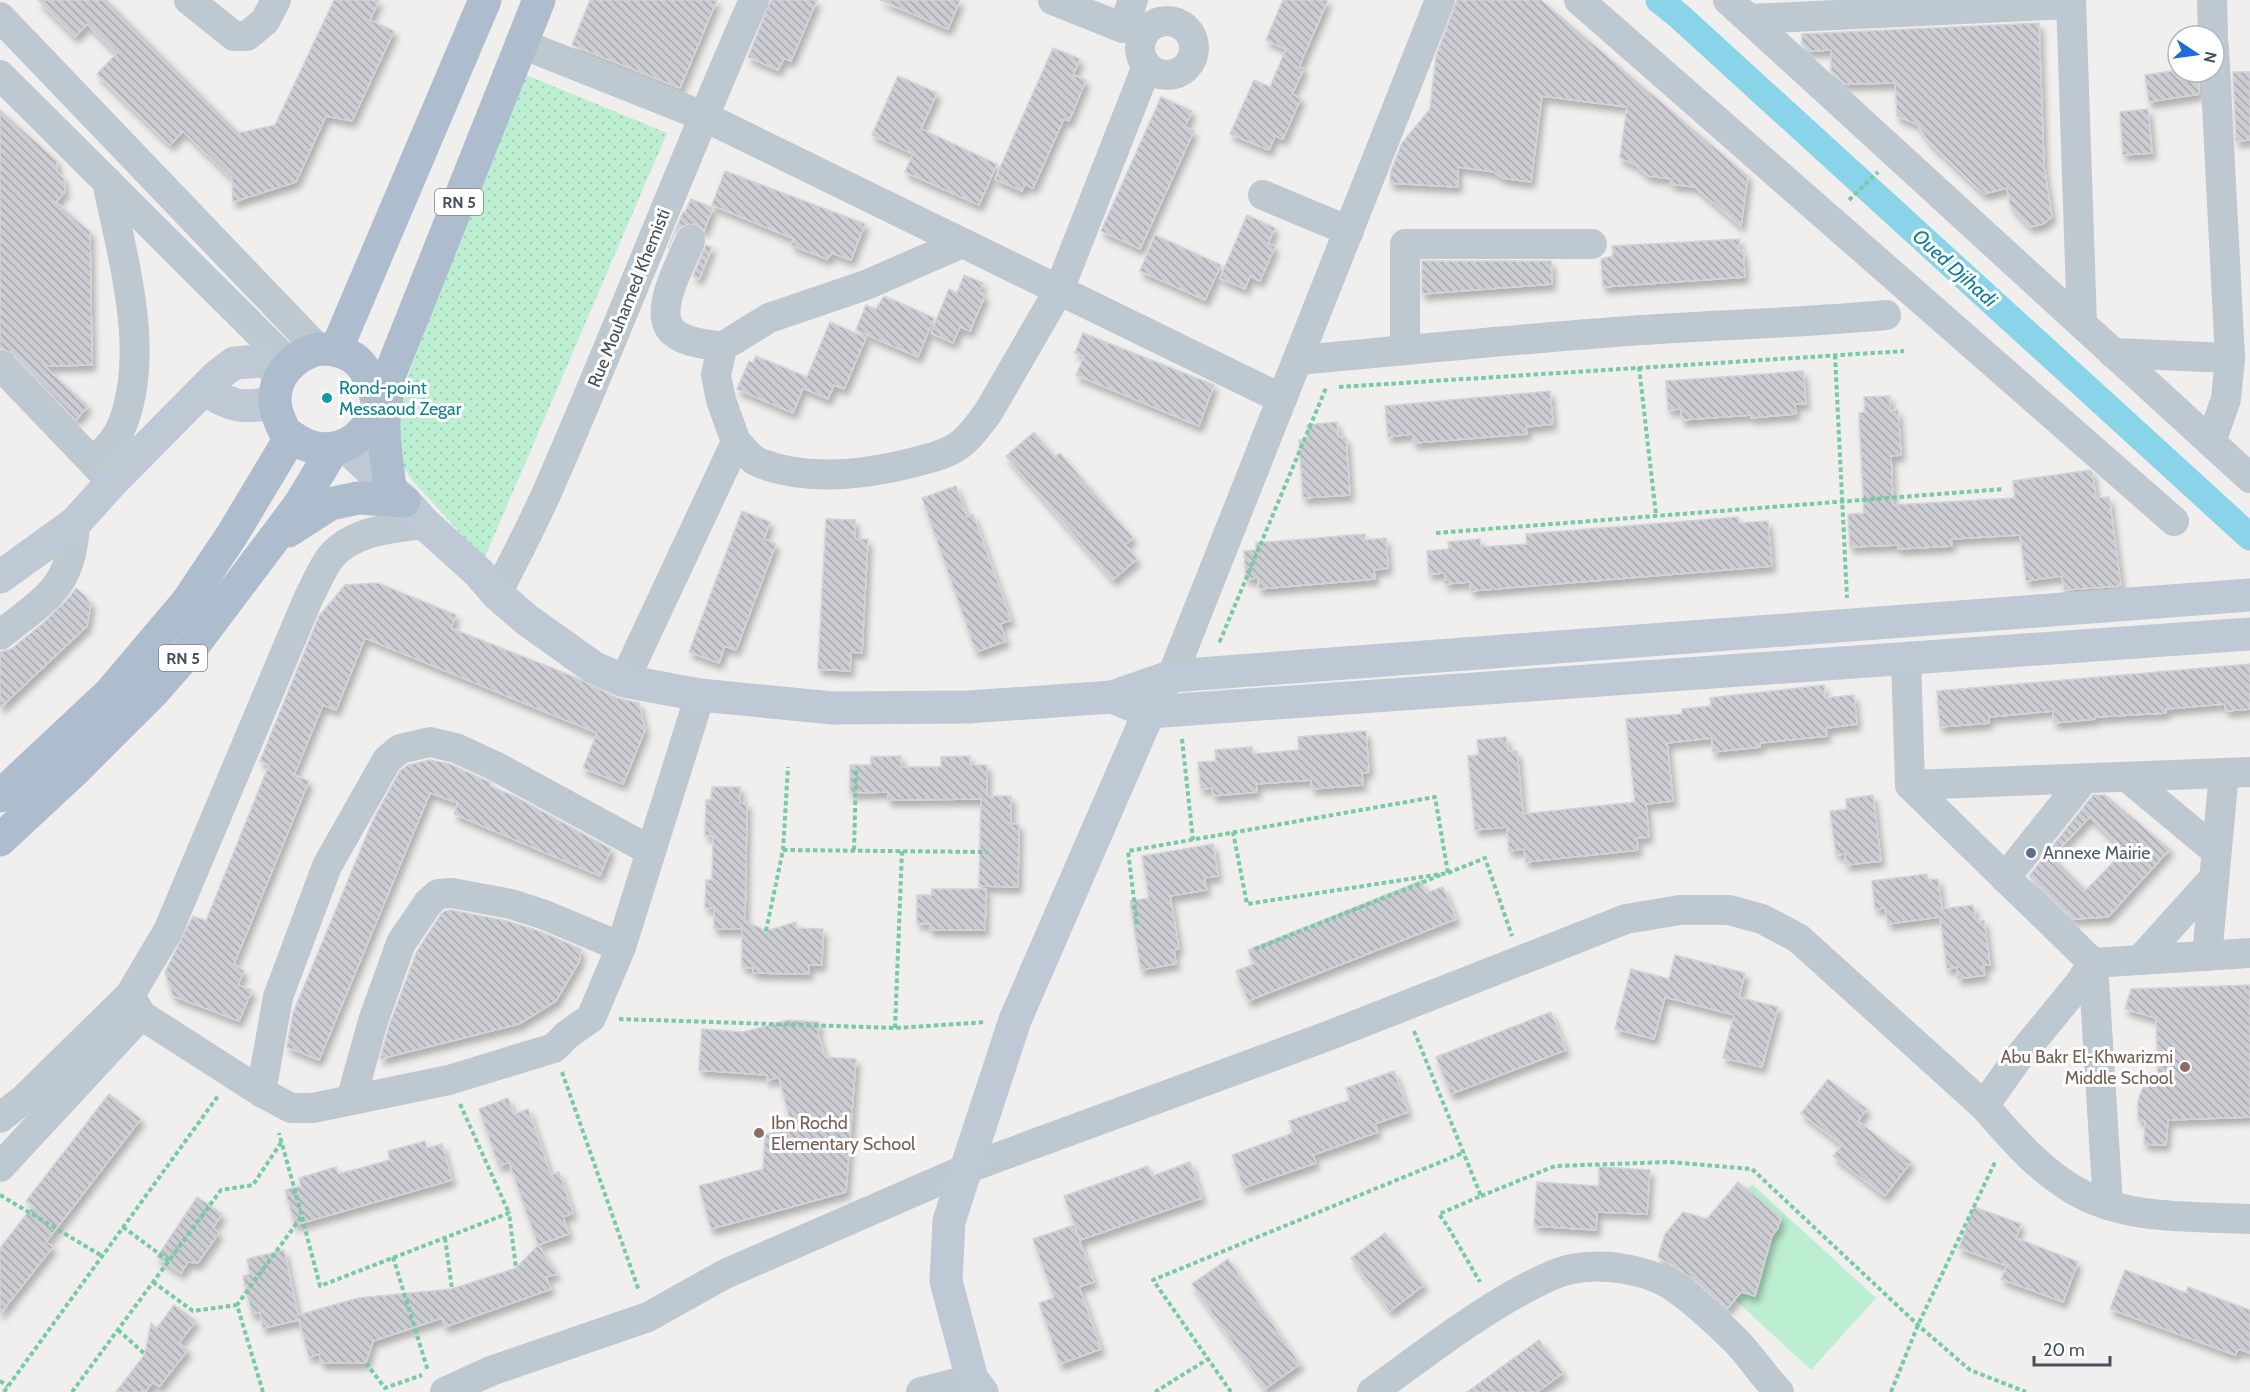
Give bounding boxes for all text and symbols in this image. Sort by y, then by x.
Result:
north arrow [2166,24,2226,84]
text: N [2200,50,2221,65]
road number: RN 5 [435,189,483,215]
street label: Rue Mouhamed Khemisti [583,206,675,390]
water label: Oued Djihadi [1908,224,2003,313]
place label: Rond-point Messaoud Zegar [339,377,462,420]
marker: Rond-point Messaoud Zegar [320,391,334,405]
road number: RN 5 [159,645,207,671]
place label: Annexe Mairie [2043,842,2151,864]
marker: Annexe Mairie [2024,846,2038,860]
place label: Abu Bakr El-Khwarizmi Middle School [2000,1046,2174,1089]
marker: Abu Bakr El-Khwarizmi Middle School [2178,1060,2192,1074]
place label: Ibn Rochd Elementary School [771,1112,916,1155]
marker: Ibn Rochd Elementary School [752,1126,766,1140]
scale bar [2034,1329,2110,1367]
text: 20 m [2043,1339,2085,1361]

